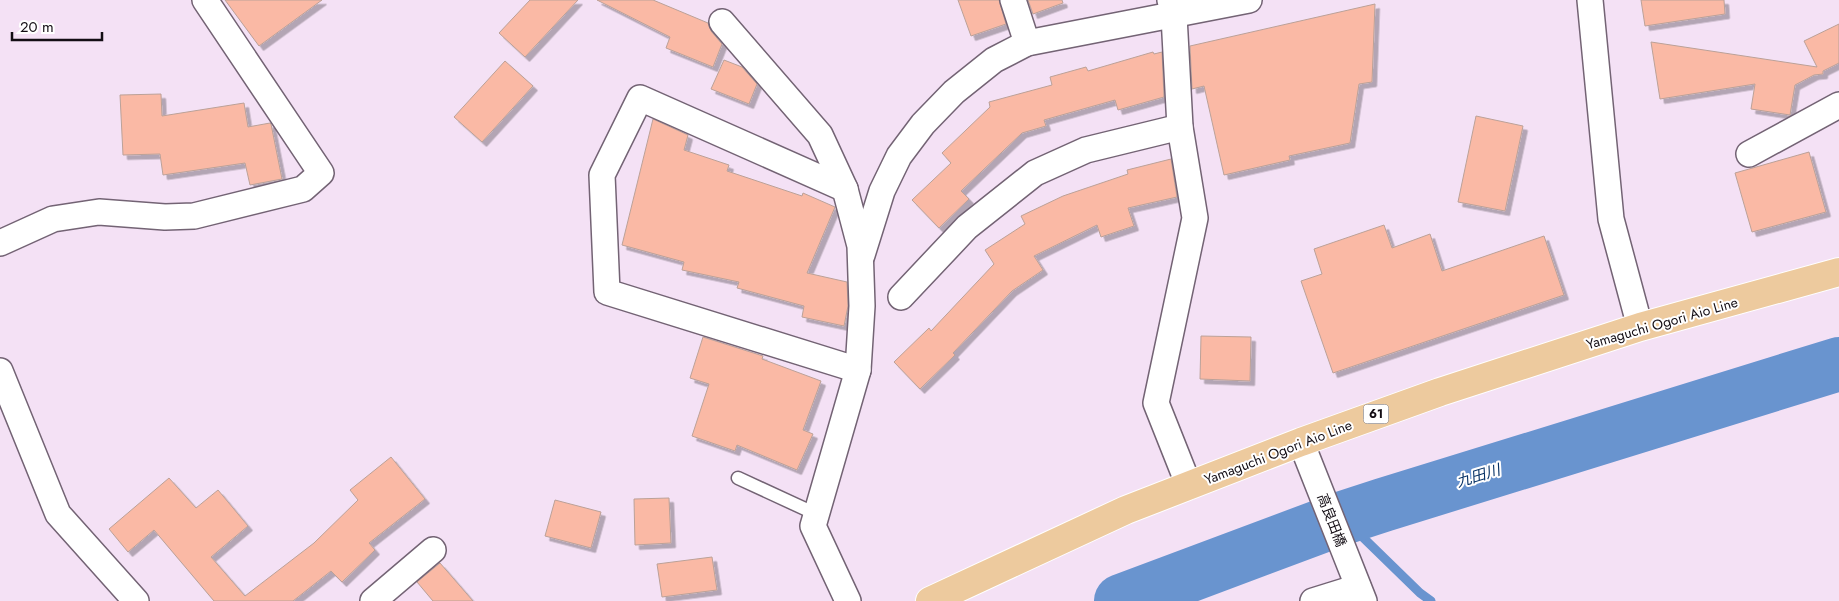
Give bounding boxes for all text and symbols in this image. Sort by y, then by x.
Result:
scale bar [12,10,102,42]
text: 20 m [20,16,54,38]
street label: Yamaguchi Ogori Aio Line [1584,292,1740,354]
road number: 61 [1364,404,1388,424]
street label: Yamaguchi Ogori Aio Line [1201,415,1355,489]
water label: 九田川 [1453,458,1505,493]
street label: 高良田橋 [1313,490,1351,550]

